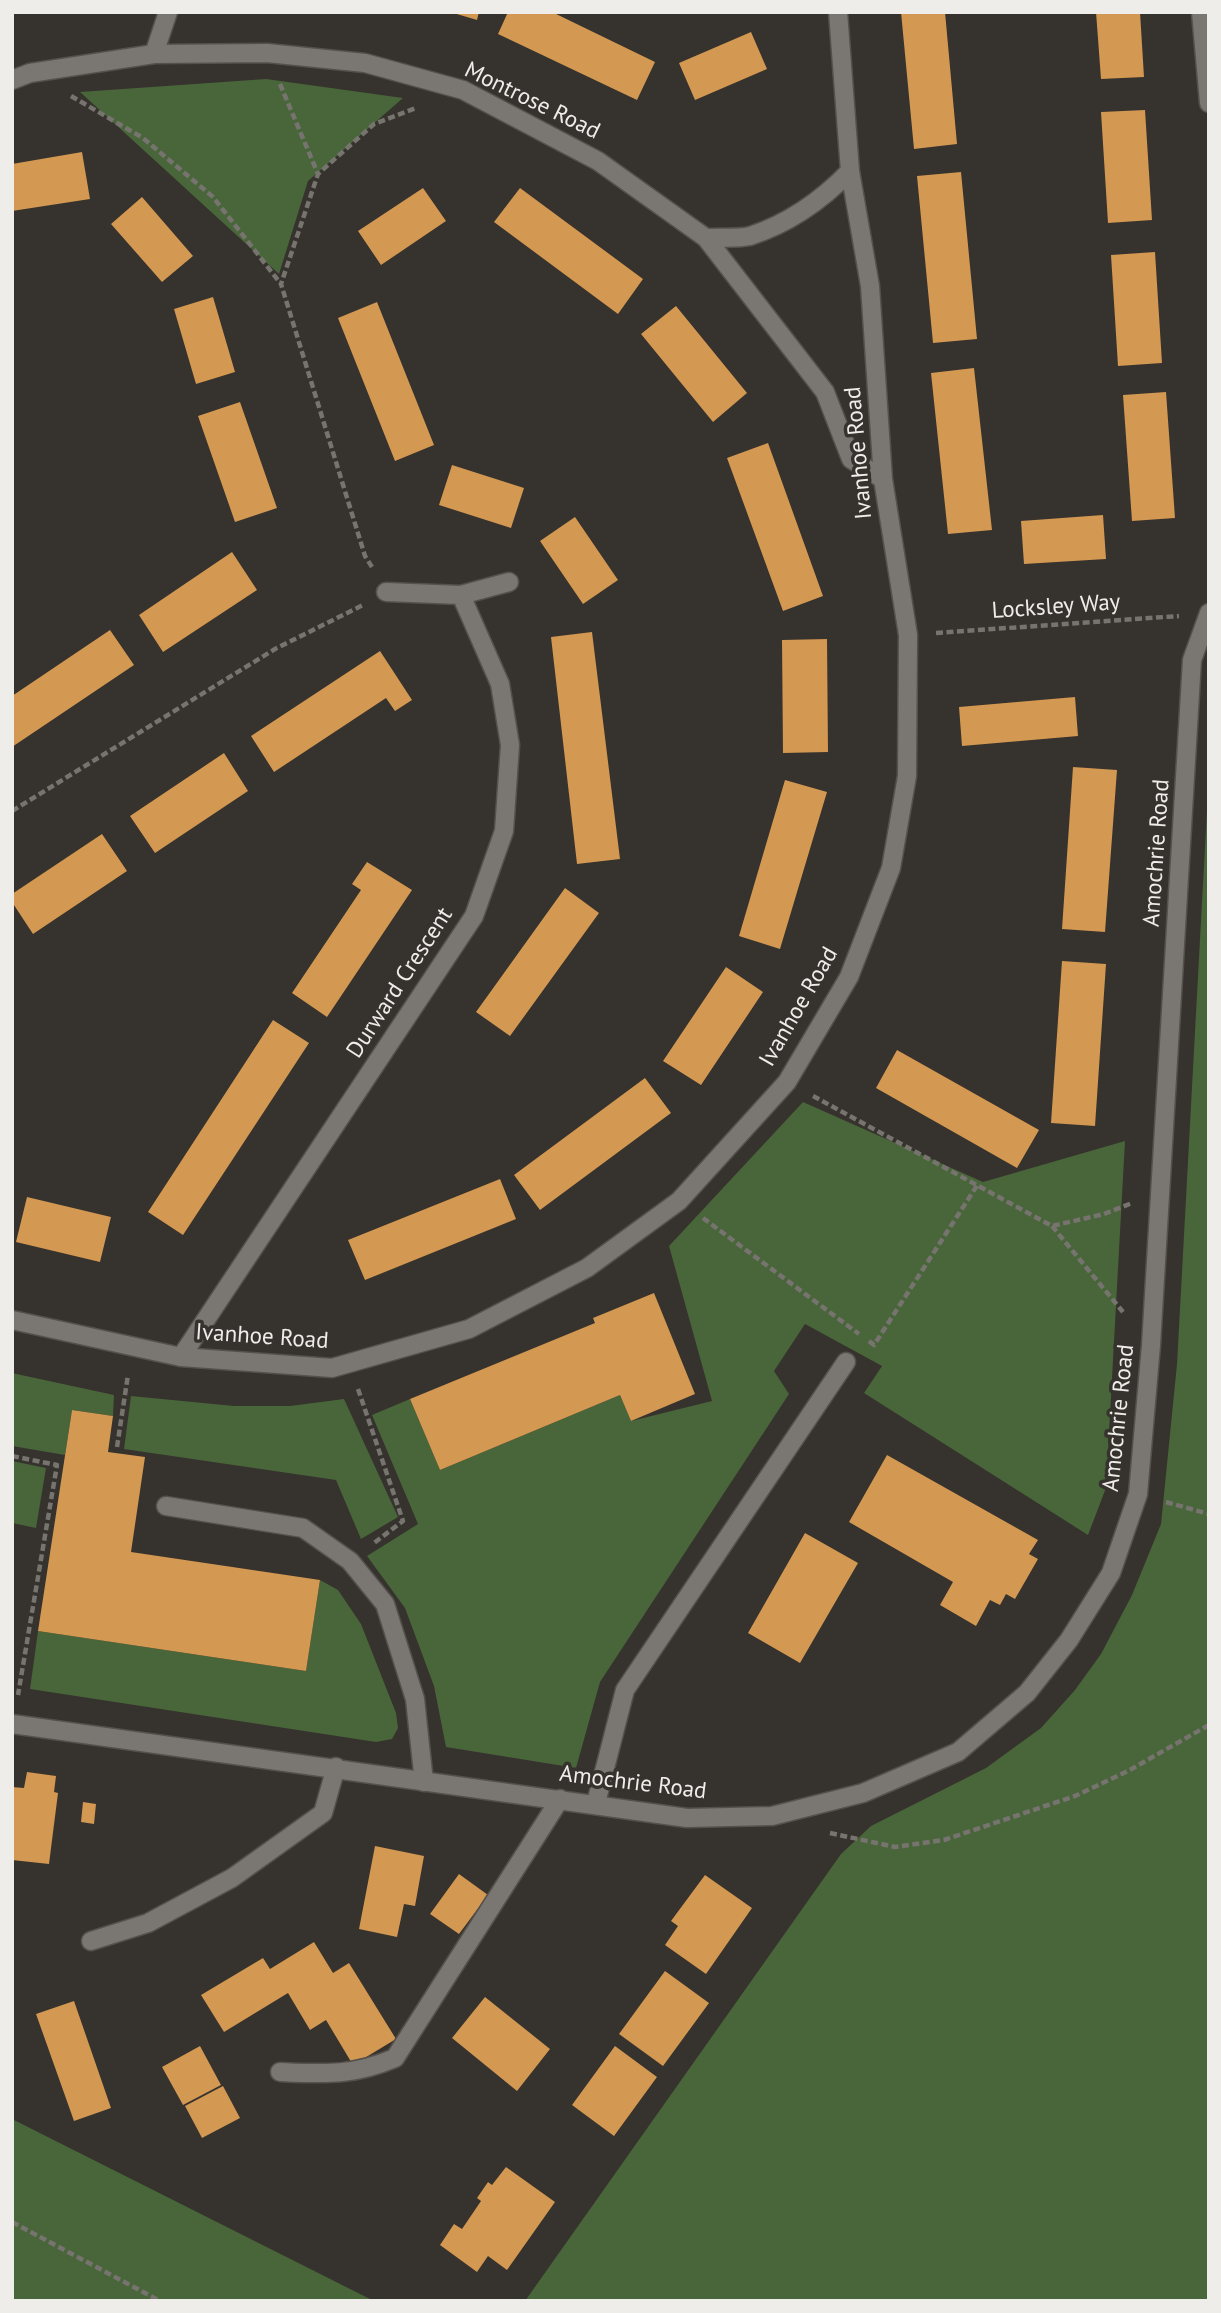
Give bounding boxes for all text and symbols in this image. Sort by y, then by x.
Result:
street label: Montrose Road [460,56,604,146]
street label: Ivanhoe Road [839,385,879,521]
street label: Locksley Way [991,589,1121,625]
street label: Amochrie Road [1138,778,1176,928]
street label: Durward Crescent [341,903,459,1063]
street label: Ivanhoe Road [754,942,844,1072]
street label: Ivanhoe Road [195,1319,329,1355]
street label: Amochrie Road [1098,1343,1140,1493]
street label: Amochrie Road [558,1760,708,1806]

